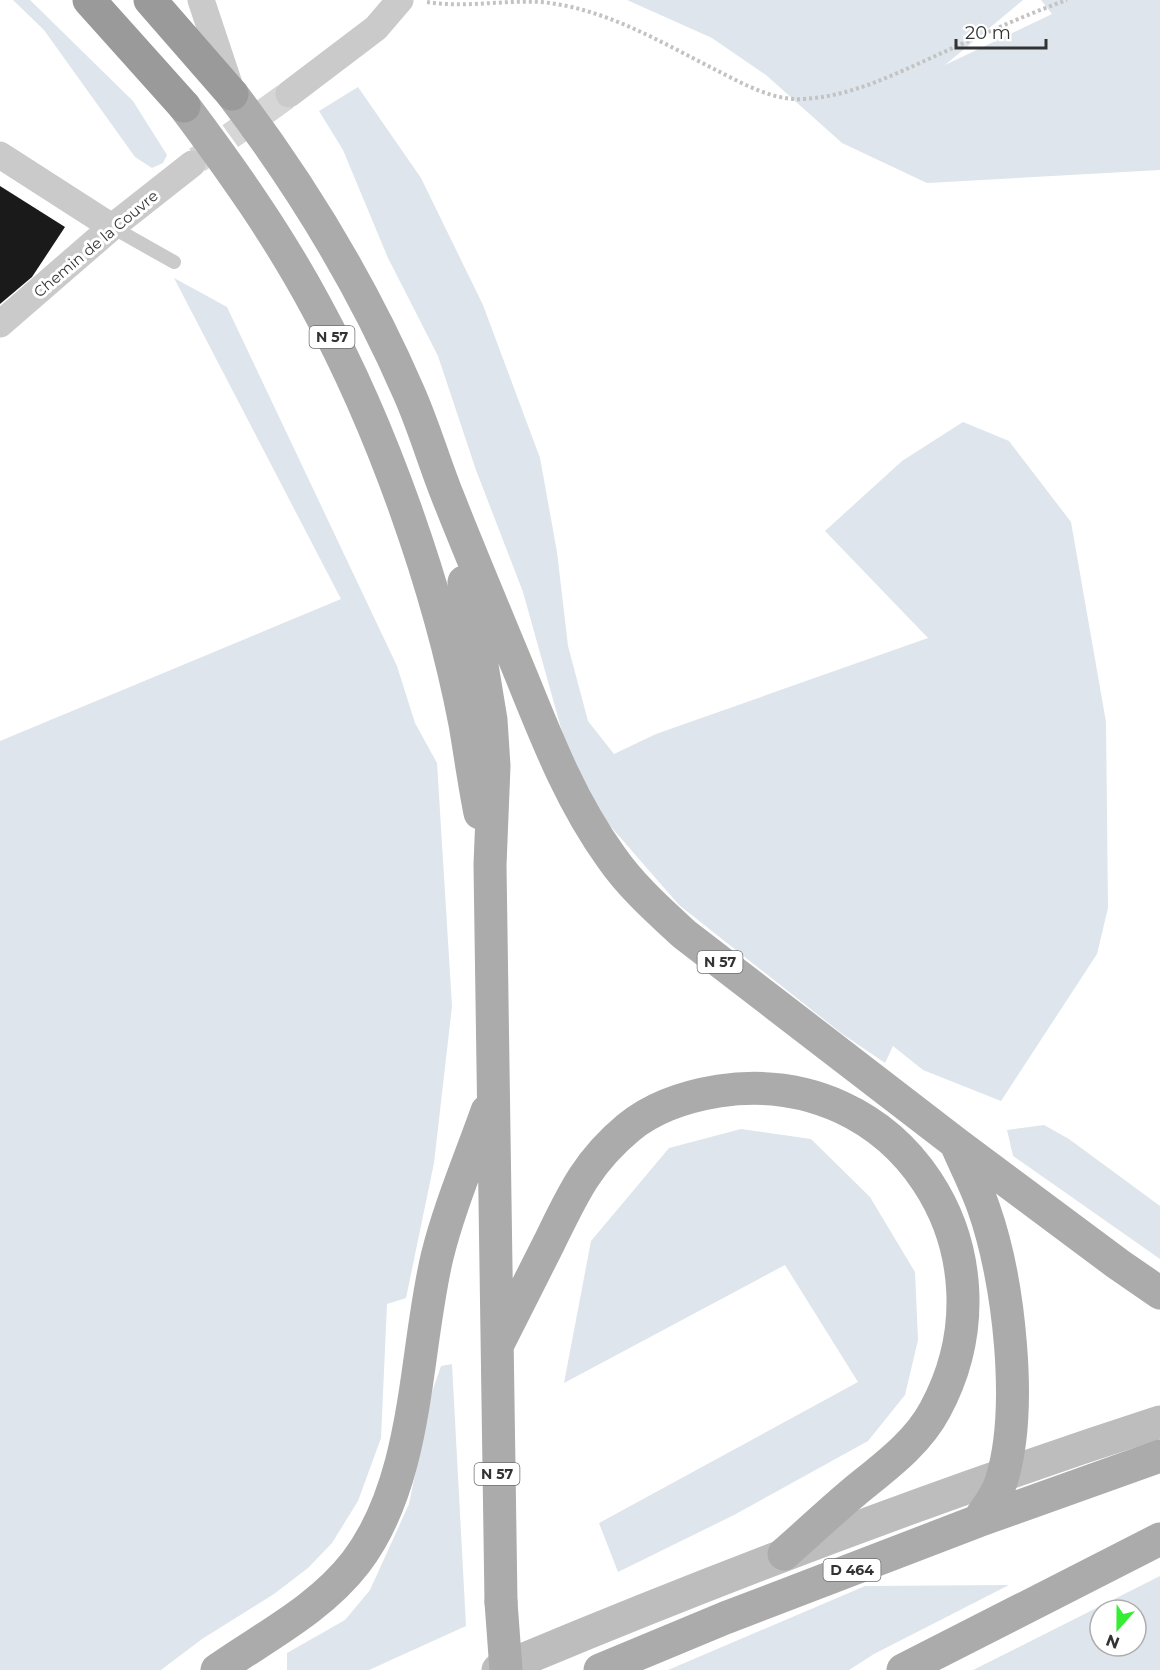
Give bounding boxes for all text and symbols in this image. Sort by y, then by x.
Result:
scale bar [956,12,1046,50]
text: 20 m [965,22,1011,44]
street label: Chemin de la Couvre [30,186,162,301]
road number: N 57 [310,326,354,348]
road number: N 57 [698,951,742,973]
road number: N 57 [474,1463,520,1485]
road number: D 464 [824,1559,880,1581]
north arrow [1088,1598,1148,1658]
text: N [1103,1630,1122,1653]

